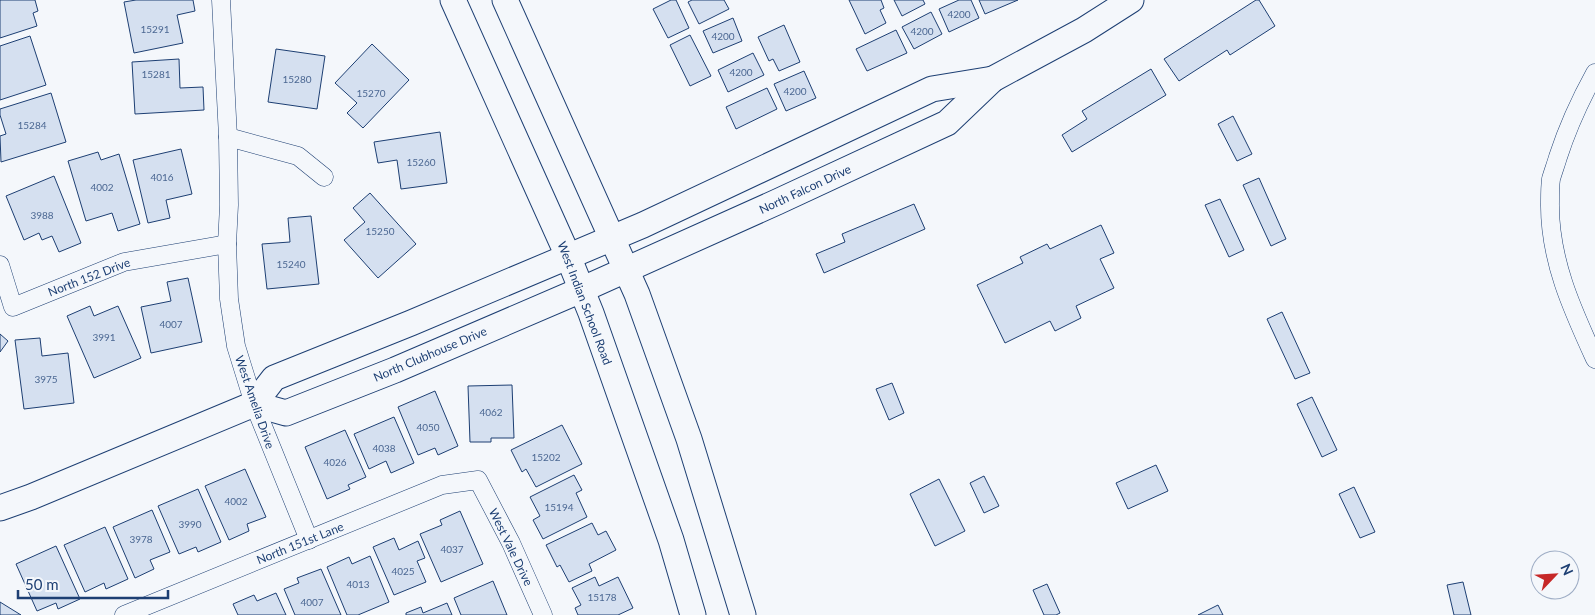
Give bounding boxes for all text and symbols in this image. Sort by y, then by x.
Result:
house number: 4200 [947,8,971,20]
house number: 15291 [140,23,170,35]
house number: 4200 [910,25,934,37]
house number: 4200 [711,30,735,42]
house number: 4200 [729,66,753,78]
house number: 15281 [141,68,171,80]
house number: 15280 [282,73,312,85]
house number: 4200 [783,85,807,97]
house number: 15270 [356,87,386,99]
house number: 15284 [17,119,47,131]
house number: 15260 [406,156,436,168]
street label: North Falcon Drive [757,161,853,217]
house number: 4016 [150,171,174,183]
house number: 4002 [90,181,114,193]
house number: 3988 [30,209,54,221]
house number: 15250 [365,225,395,237]
street label: West Indian School Road [555,239,615,367]
street label: North 152 Drive [46,254,132,300]
house number: 15240 [276,258,306,270]
house number: 4007 [159,318,183,330]
street label: North Clubhouse Drive [371,323,489,385]
house number: 3991 [92,331,116,343]
street label: West Amelia Drive [232,353,278,451]
house number: 3975 [34,373,58,385]
house number: 4062 [479,406,503,418]
house number: 4050 [416,421,440,433]
house number: 4038 [372,442,396,454]
house number: 15202 [531,451,561,463]
house number: 4026 [323,456,347,468]
house number: 4002 [224,495,248,507]
house number: 15194 [544,501,574,513]
street label: West Vale Drive [486,506,536,588]
house number: 3990 [178,518,202,530]
street label: North 151st Lane [254,519,346,567]
house number: 3978 [129,533,153,545]
house number: 4037 [440,543,464,555]
north arrow [1530,550,1580,600]
text: N [1557,561,1577,578]
house number: 4025 [391,565,415,577]
scale bar [18,568,168,600]
text: 50 m [25,575,59,593]
house number: 4013 [346,578,370,590]
house number: 15178 [587,591,617,603]
house number: 4007 [300,596,324,608]

